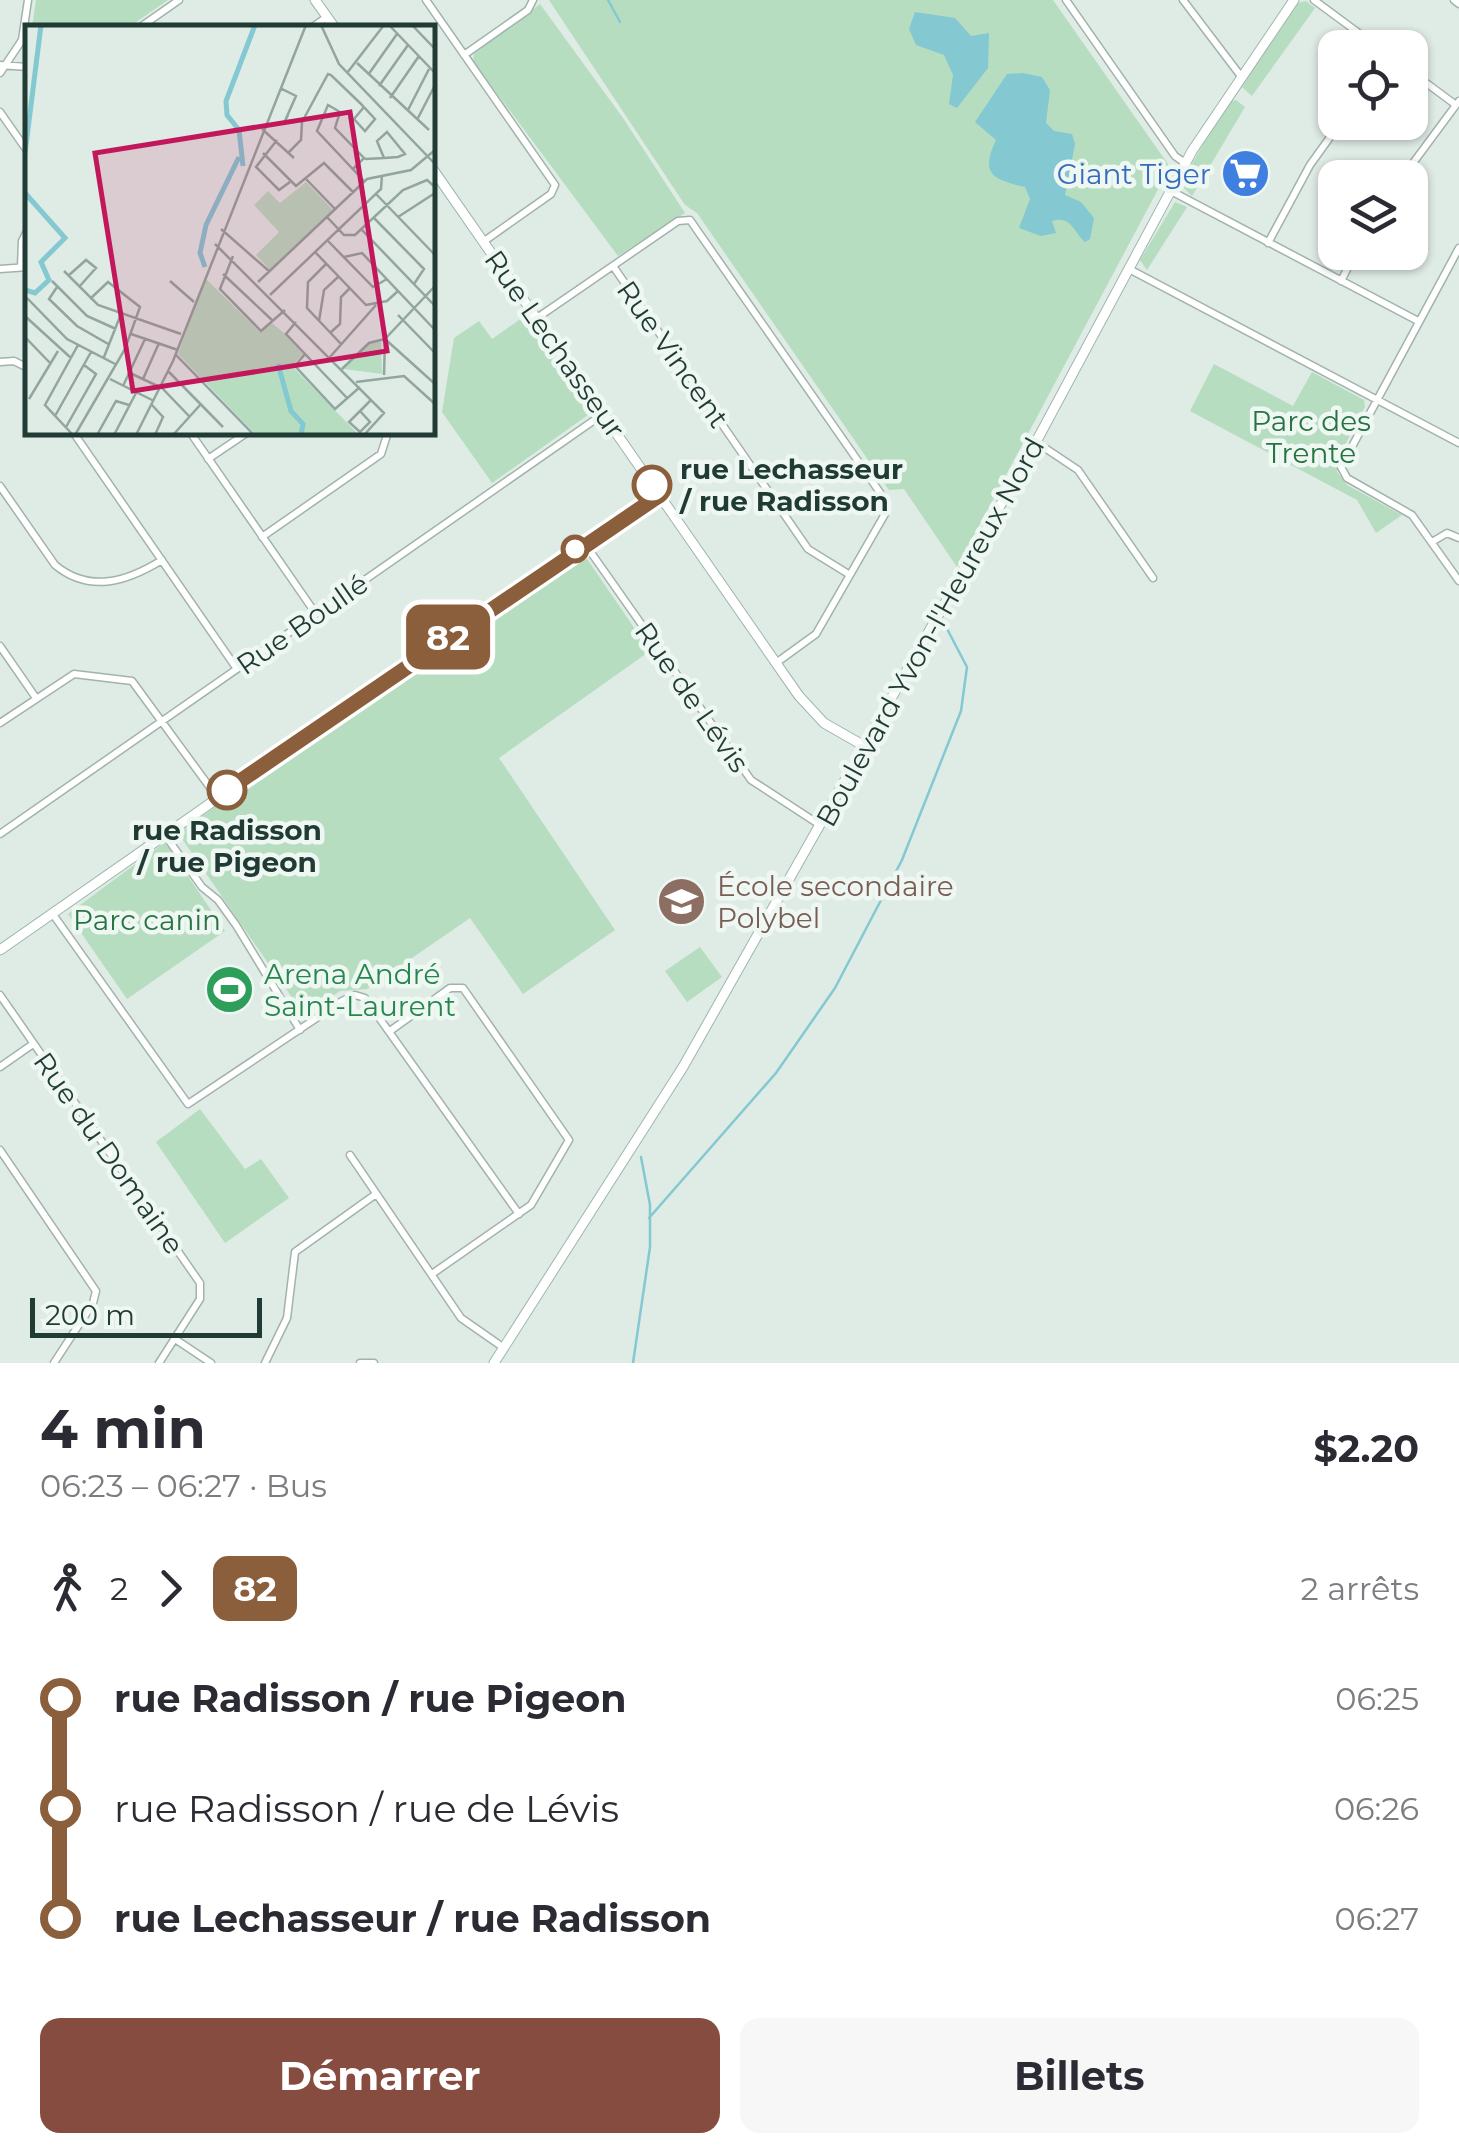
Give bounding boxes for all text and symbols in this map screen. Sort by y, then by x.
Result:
inset map [25,25,435,435]
map controls [1318,30,1428,270]
button: locate [1318,30,1428,140]
supermarket icon: Giant Tiger [1220,148,1272,200]
place label: Giant Tiger [1057,157,1211,191]
button: layers [1318,160,1428,270]
street label: Rue Lechasseur [477,243,633,445]
street label: Rue Vincent [610,274,736,434]
park label: Parc des Trente [1251,404,1371,470]
street label: Boulevard Yvon-l'Heureux Nord [809,432,1051,832]
place label: rue Lechasseur / rue Radisson [679,452,903,518]
marker: rue Lechasseur / rue Radisson [633,466,671,504]
unlabelled marker [562,536,588,562]
street label: Rue Boullé [230,566,374,682]
line badge: 82 [403,604,493,670]
street label: Rue de Lévis [628,615,756,779]
text: 82 [426,616,470,659]
marker: rue Radisson / rue Pigeon [208,771,246,809]
place label: rue Radisson / rue Pigeon [132,813,322,879]
place label: École secondaire Polybel [717,869,954,935]
school or university icon: École secondaire Polybel [656,876,708,928]
park label: Parc canin [73,903,221,937]
place label: Arena André Saint-Laurent [264,957,456,1023]
sports icon: Arena André Saint-Laurent [203,964,255,1016]
street label: Rue du Domaine [27,1045,191,1261]
scale bar [30,1293,262,1338]
text: 200 m [45,1298,135,1332]
text: 4 min [40,1395,206,1462]
text: $2.20 [1313,1425,1419,1472]
text: 06:23 – 06:27 · Bus [40,1466,327,1505]
icon: walk [40,1561,95,1616]
icon: forward [143,1561,198,1616]
text: 82 [233,1567,277,1610]
text: 2 [110,1569,128,1608]
text: 2 arrêts [1301,1569,1419,1608]
text: rue Radisson / rue Pigeon [114,1675,626,1722]
text: 06:25 [1335,1679,1419,1718]
text: rue Radisson / rue de Lévis [114,1785,619,1832]
text: 06:26 [1334,1789,1419,1828]
text: rue Lechasseur / rue Radisson [114,1895,711,1942]
text: 06:27 [1335,1899,1419,1938]
button: Démarrer [40,2018,720,2133]
button: Billets [740,2018,1419,2133]

